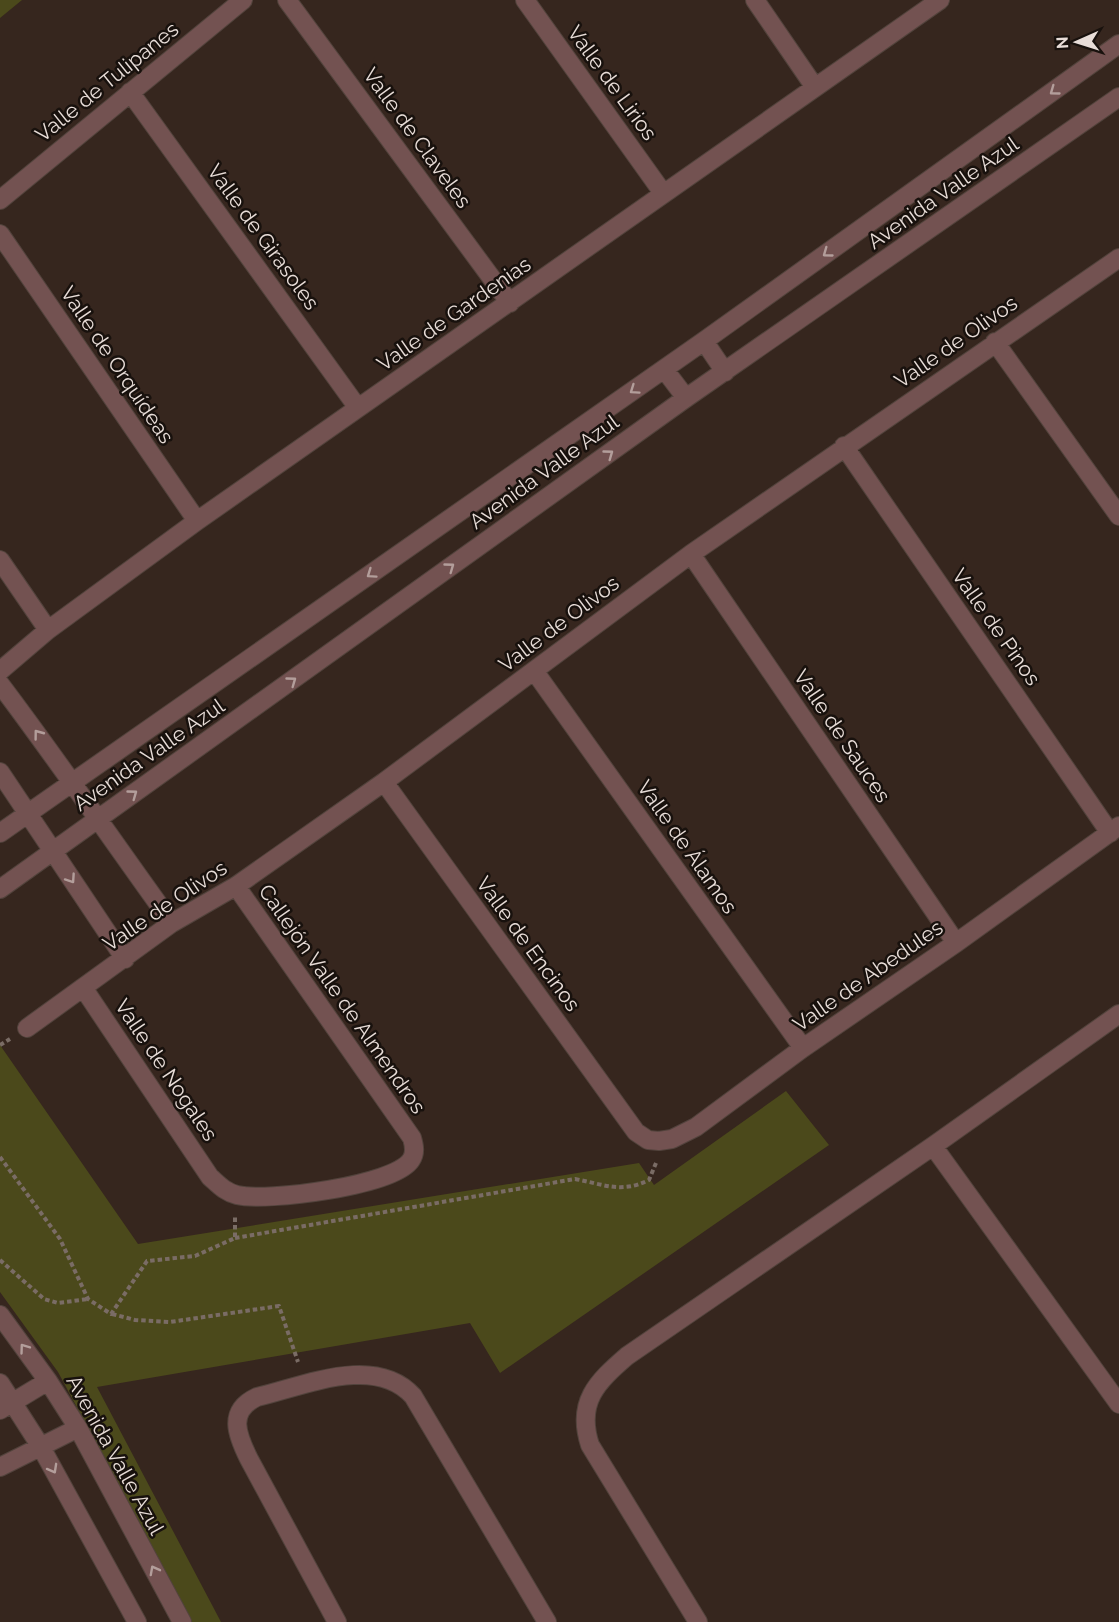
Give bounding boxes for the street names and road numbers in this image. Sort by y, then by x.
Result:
street label: Valle de Tulipanes [30,16,183,147]
street label: Valle de Lirios [562,20,662,145]
street label: Valle de Claveles [358,63,477,213]
street label: Avenida Valle Azul [862,131,1023,254]
street label: Valle de Girasoles [202,159,325,314]
street label: Valle de Gardenias [372,251,535,376]
street label: Valle de Orquídeas [56,281,179,448]
street label: Valle de Olivos [890,290,1022,393]
street label: Avenida Valle Azul [464,409,623,534]
street label: Valle de Pinos [947,563,1046,690]
street label: Valle de Olivos [494,570,624,677]
street label: Valle de Sauces [789,664,896,807]
street label: Avenida Valle Azul [68,693,229,816]
street label: Valle de Álamos [632,775,743,918]
street label: Valle de Olivos [98,855,231,956]
street label: Valle de Encinos [471,871,586,1016]
street label: Callejón Valle de Almendros [254,879,431,1118]
street label: Valle de Abedules [788,915,947,1037]
street label: Valle de Nogales [110,994,223,1145]
street label: Avenida Valle Azul [61,1371,170,1539]

